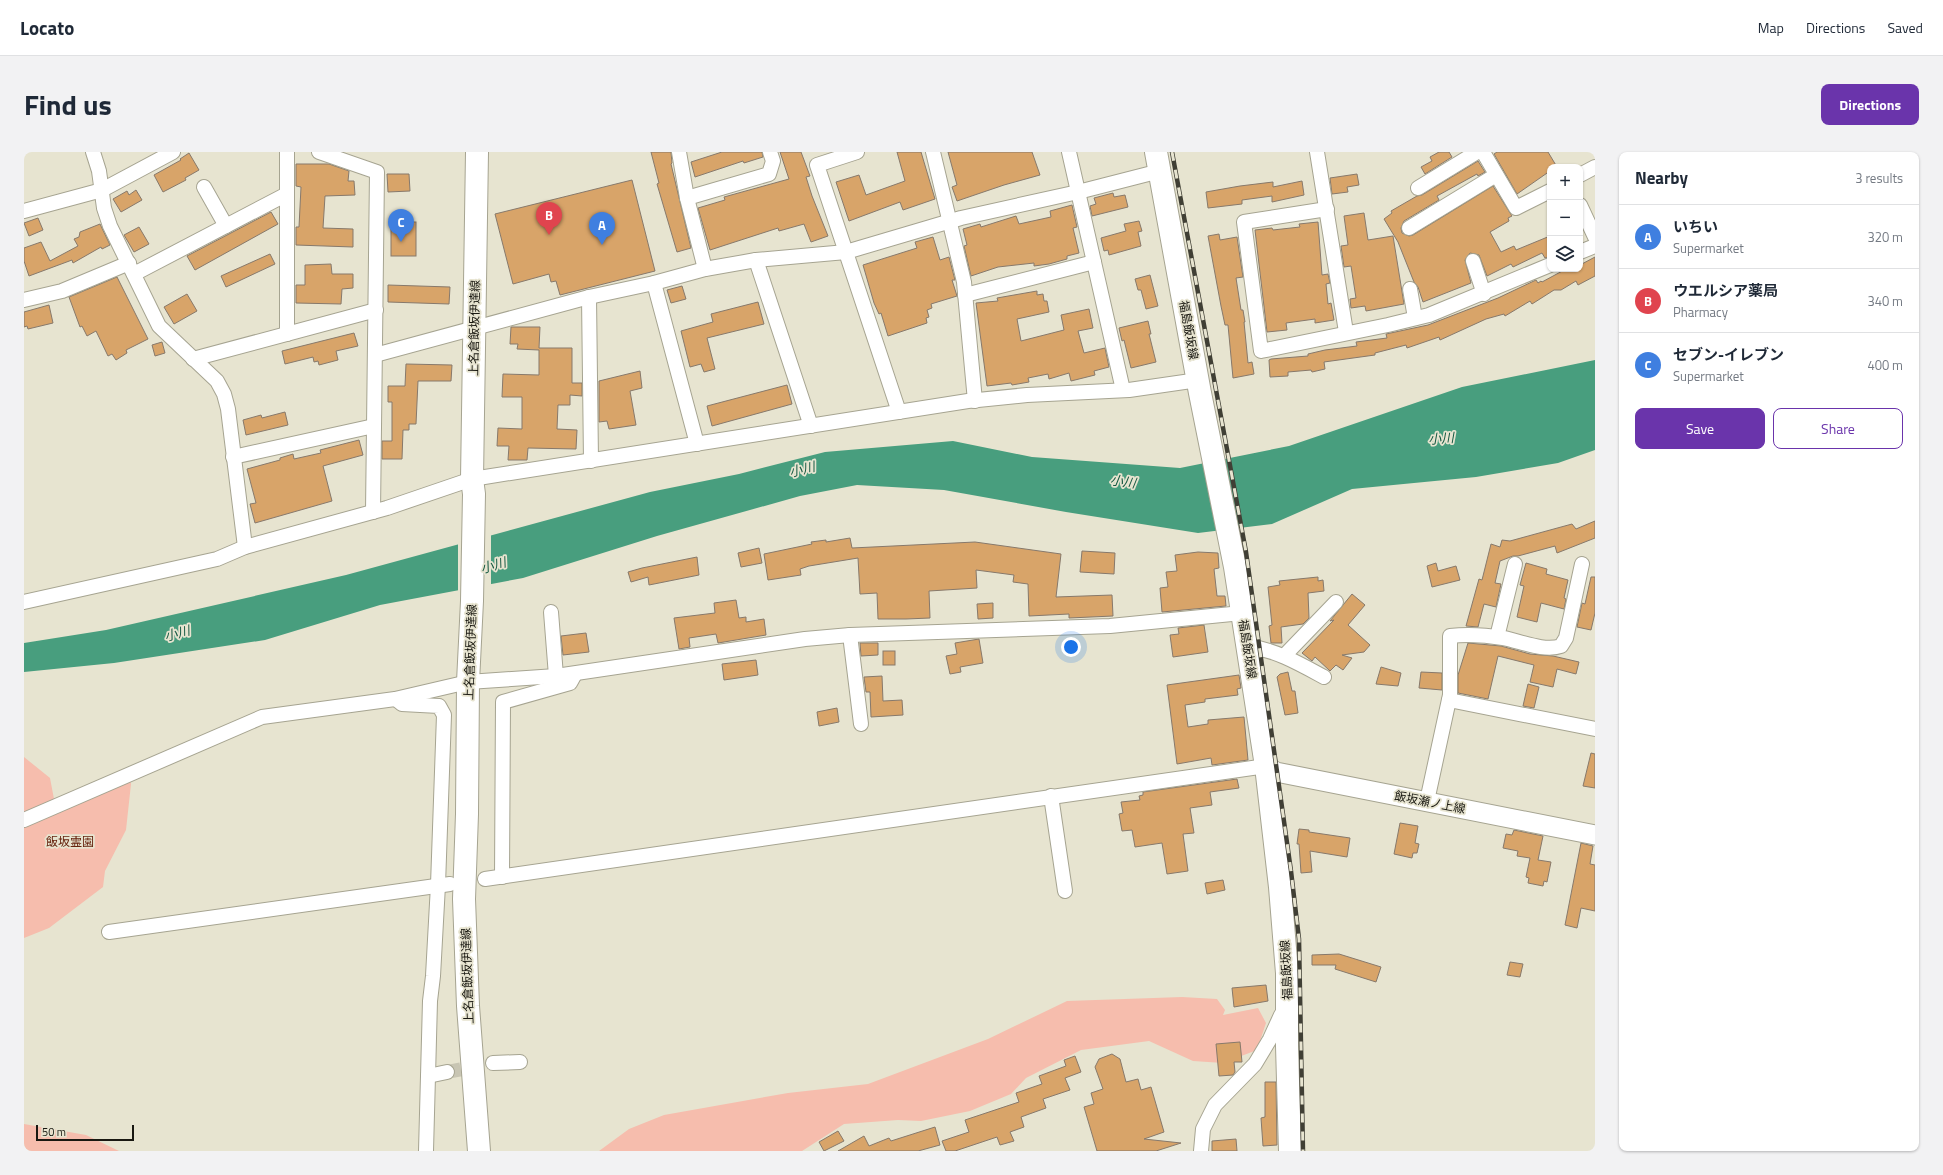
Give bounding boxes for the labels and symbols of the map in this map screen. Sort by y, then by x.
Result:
pin: B [536,202,562,235]
pin: C [388,209,414,242]
pin: A [589,212,615,245]
street label: 上名倉飯坂伊達線 [464,280,484,376]
street label: 福島飯坂線 [1174,299,1204,361]
water label: 小川 [1427,427,1457,449]
water label: 小川 [787,456,819,482]
water label: 小川 [1109,469,1139,493]
water label: 小川 [478,551,510,578]
street label: 上名倉飯坂伊達線 [459,604,481,700]
street label: 福島飯坂線 [1234,618,1262,680]
water label: 小川 [162,619,194,646]
your location [1061,637,1081,657]
street label: 飯坂瀬ノ上線 [1393,786,1467,818]
park label: 飯坂霊園 [46,832,94,851]
street label: 上名倉飯坂伊達線 [456,928,478,1024]
street label: 福島飯坂線 [1275,940,1297,1000]
scale bar [36,1123,134,1142]

